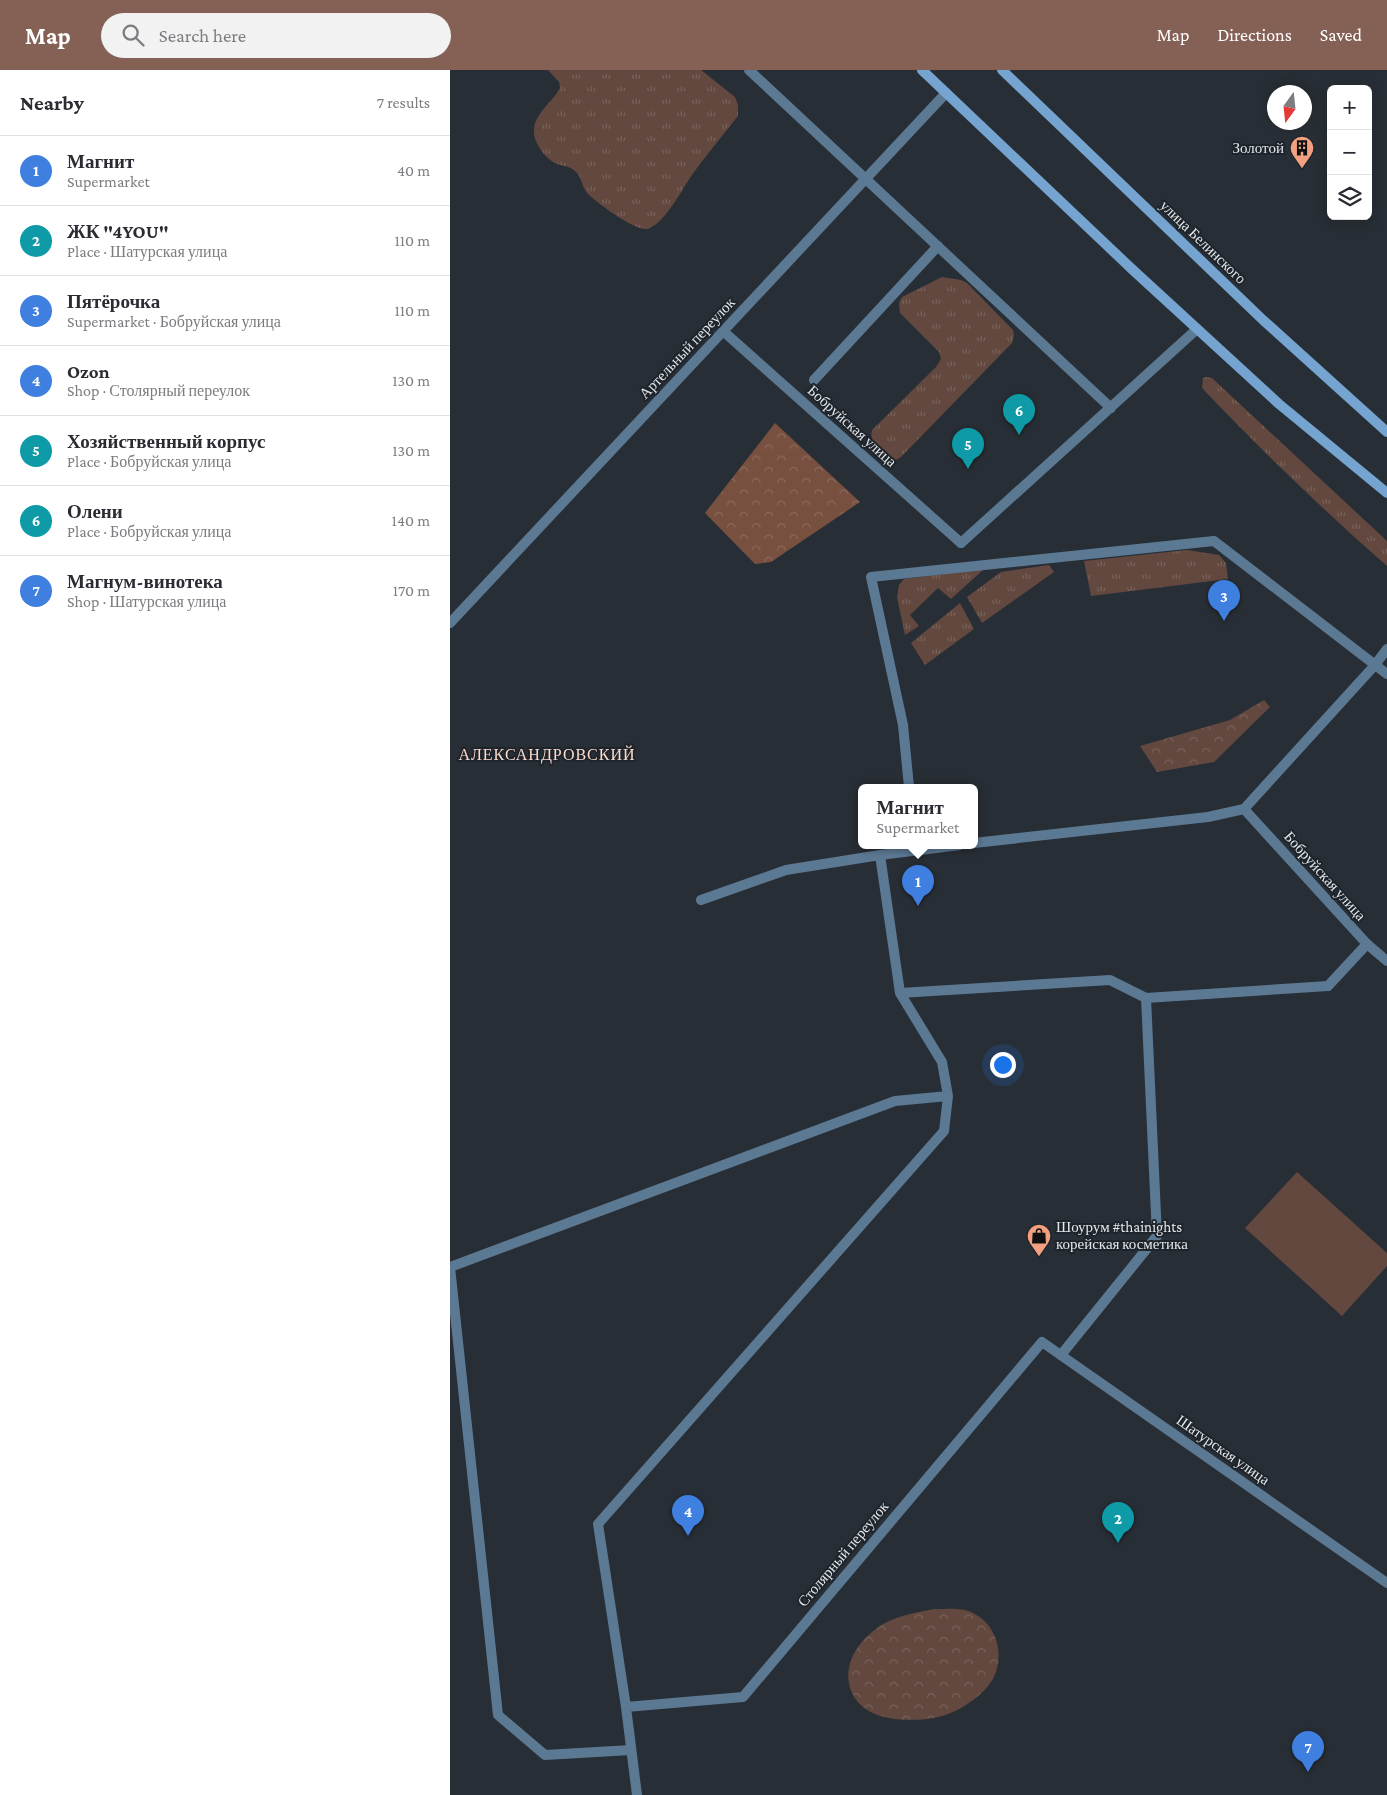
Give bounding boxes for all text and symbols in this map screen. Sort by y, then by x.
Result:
search box [101,13,451,58]
icon: search [119,21,147,49]
text: Map [25,22,71,49]
text: Search here [159,25,246,46]
text: Map [1157,25,1189,45]
text: Directions [1217,25,1292,45]
text: Saved [1320,25,1362,45]
north arrow [1267,85,1312,130]
map controls [1327,85,1372,220]
button: + [1327,85,1372,130]
text: Nearby [20,91,84,115]
text: 7 results [377,94,430,111]
button: − [1327,130,1372,175]
building icon: Золотой [1289,135,1315,169]
place label: Золотой [1233,140,1284,156]
text: Магнит [67,151,134,172]
text: 1 [33,162,39,179]
text: 40 m [397,162,430,179]
text: Supermarket [67,173,150,190]
button: layers [1327,175,1372,220]
street label: улица Белинского [1157,197,1249,287]
text: ЖК "4YOU" [67,221,169,242]
text: 2 [32,232,40,249]
text: 110 m [394,232,430,249]
text: Place · Шатурская улица [67,243,227,260]
text: Пятёрочка [67,291,160,312]
street label: Артельный переулок [636,294,738,402]
text: 3 [32,302,40,319]
text: 110 m [394,302,430,319]
text: Supermarket · Бобруйская улица [67,313,281,330]
text: Ozon [67,361,110,382]
text: 4 [32,372,40,389]
text: 130 m [392,372,430,389]
text: Shop · Столярный переулок [67,382,250,399]
street label: Бобруйская улица [804,382,900,470]
pin: 6 [1003,394,1035,435]
pin: 5 [952,428,984,469]
text: Хозяйственный корпус [67,431,265,452]
text: 5 [32,442,40,459]
text: 130 m [392,442,430,459]
text: Place · Бобруйская улица [67,453,231,470]
text: Олени [67,501,123,522]
text: 6 [32,512,40,529]
text: 140 m [392,512,430,529]
text: Place · Бобруйская улица [67,523,231,540]
text: Магнум-винотека [67,571,223,592]
pin: 3 [1208,580,1240,621]
text: 7 [32,582,40,599]
text: 170 m [393,582,430,599]
text: Shop · Шатурская улица [67,593,226,610]
district label: АЛЕКСАНДРОВСКИЙ [458,745,636,764]
popup [858,784,978,849]
text: Магнит [877,797,944,818]
text: Supermarket [877,819,959,836]
street label: Бобруйская улица [1281,828,1369,924]
pin: 1 [902,865,934,906]
your location [990,1052,1016,1078]
place label: Шоурум #thainights корейская косметика [1056,1219,1188,1252]
shop icon: Шоурум #thainights корейская косметика [1026,1223,1052,1257]
street label: Шатурская улица [1173,1412,1273,1488]
pin: 4 [672,1495,704,1536]
street label: Столярный переулок [794,1498,892,1610]
pin: 2 [1102,1502,1134,1543]
pin: 7 [1292,1731,1324,1772]

